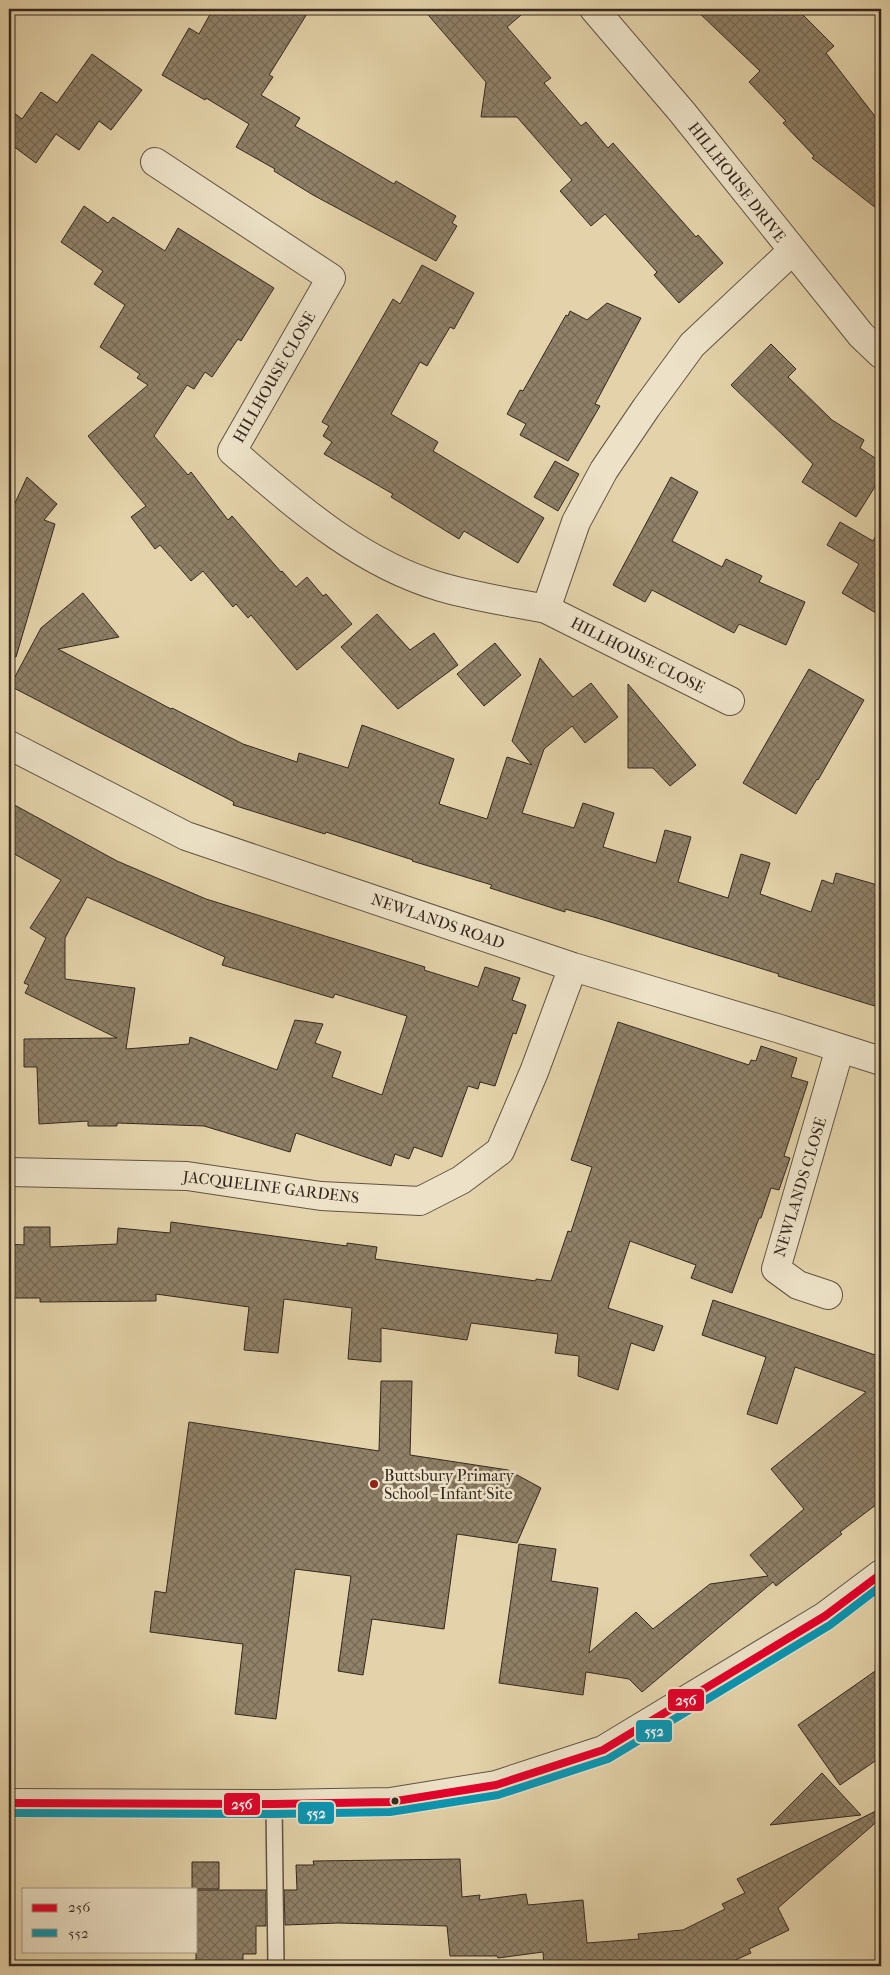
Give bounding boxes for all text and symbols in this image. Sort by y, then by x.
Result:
street label: HILLHOUSE DRIVE [684,118,790,246]
street label: HILLHOUSE CLOSE [229,308,319,446]
street label: HILLHOUSE CLOSE [568,613,708,697]
street label: NEWLANDS ROAD [369,889,507,953]
street label: NEWLANDS CLOSE [770,1115,830,1259]
street label: JACQUELINE GARDENS [180,1167,360,1207]
place label: Buttsbury Primary School - Infant Site [384,1466,514,1503]
marker: Buttsbury Primary School - Infant Site [368,1478,380,1490]
line badge: 256 [667,1688,705,1712]
text: 256 [676,1692,697,1709]
line badge: 552 [635,1719,673,1743]
text: 552 [644,1723,664,1740]
line badge: 256 [223,1792,261,1816]
text: 256 [232,1796,253,1813]
unlabelled marker [390,1796,400,1806]
line badge: 552 [297,1801,335,1825]
text: 552 [306,1805,326,1822]
legend [22,1888,198,1952]
text: 256 [68,1898,91,1916]
text: 552 [68,1924,89,1942]

